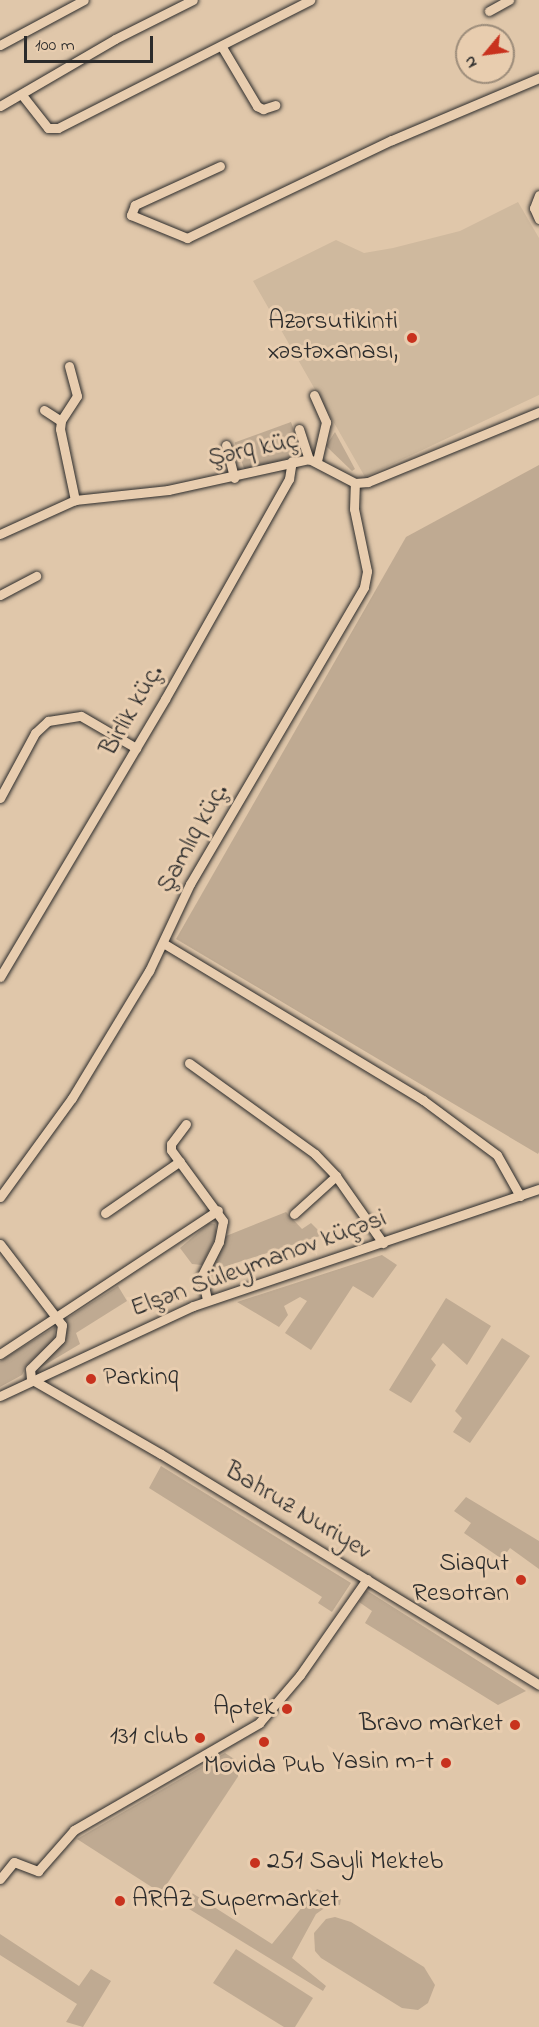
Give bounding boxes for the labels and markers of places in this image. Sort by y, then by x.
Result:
place label: Azərsutikinti xəstəxanası, [268,307,398,368]
marker: Azərsutikinti xəstəxanası, [403,329,421,347]
place label: Parkinq [103,1363,178,1395]
marker: Parkinq [84,1372,98,1386]
place label: Siaqut Resotran [413,1549,509,1610]
marker: Siaqut Resotran [514,1573,528,1587]
place label: Aptek [213,1693,275,1725]
marker: Aptek [280,1702,294,1716]
place label: Bravo market [359,1709,503,1741]
marker: Bravo market [508,1718,522,1732]
place label: 131 club [110,1722,188,1754]
marker: 131 club [193,1731,207,1745]
marker: Movida Pub [257,1735,271,1749]
place label: Yasin m-t [332,1747,434,1779]
place label: Movida Pub [203,1751,325,1783]
marker: Yasin m-t [439,1756,453,1770]
place label: 251 Sayli Mekteb [267,1847,443,1879]
marker: 251 Sayli Mekteb [248,1856,262,1870]
place label: ARAZ Supermarket [132,1885,339,1917]
marker: ARAZ Supermarket [113,1894,127,1908]

